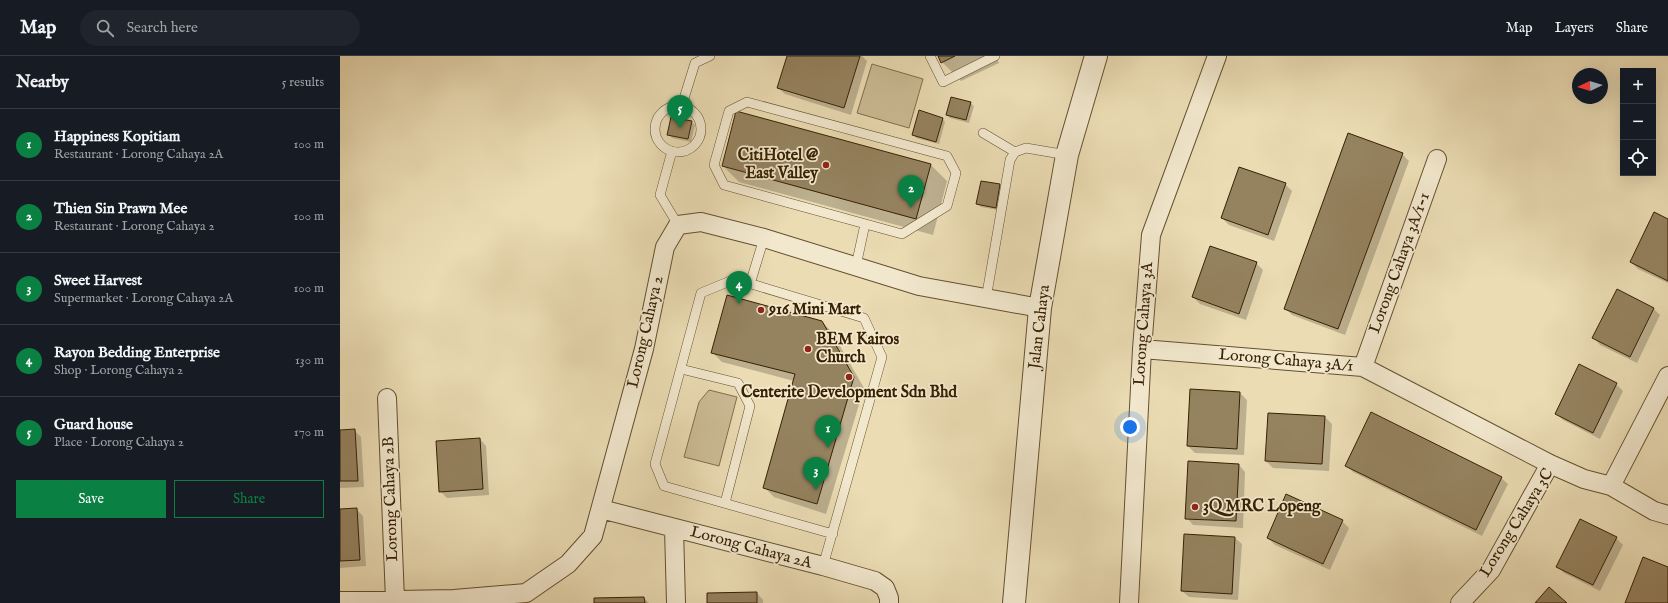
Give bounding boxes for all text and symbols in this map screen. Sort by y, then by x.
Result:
search box [80,10,360,46]
text: Map [20,16,56,40]
icon: search [94,17,116,39]
text: Search here [126,18,198,37]
text: Map [1506,19,1533,37]
text: Layers [1555,19,1594,37]
text: Share [1616,19,1648,37]
north arrow [1572,68,1608,104]
map controls [1620,68,1656,176]
button: + [1620,68,1656,104]
text: Nearby [16,72,69,93]
text: 5 results [282,74,324,91]
pin: 5 [667,95,693,128]
button: − [1620,104,1656,140]
text: Happiness Kopitiam [54,127,180,146]
text: 1 [27,136,31,153]
text: 100 m [294,136,324,153]
button: locate [1620,140,1656,176]
text: Restaurant · Lorong Cahaya 2A [54,146,223,163]
place label: CitiHotel @ East Valley [738,146,819,184]
marker: CitiHotel @ East Valley [821,160,831,170]
pin: 2 [898,175,924,208]
street label: Lorong Cahaya 3A/1-1 [1365,190,1435,336]
text: Thien Sin Prawn Mee [54,199,187,218]
text: 2 [26,208,32,225]
text: 100 m [294,208,324,225]
text: Restaurant · Lorong Cahaya 2 [54,218,215,235]
street label: Lorong Cahaya 3A [1130,260,1158,386]
text: Sweet Harvest [54,271,142,290]
pin: 4 [726,271,752,304]
street label: Lorong Cahaya 2 [623,274,669,390]
text: 3 [27,280,31,297]
text: 100 m [294,280,324,297]
street label: Jalan Cahaya [1025,284,1055,372]
text: Supermarket · Lorong Cahaya 2A [54,290,233,307]
place label: 916 Mini Mart [768,300,862,320]
marker: 916 Mini Mart [756,305,766,315]
place label: BEM Kairos Church [816,330,899,368]
text: Rayon Bedding Enterprise [54,343,220,362]
marker: BEM Kairos Church [803,344,813,354]
street label: Lorong Cahaya 3A/1 [1218,345,1354,377]
text: 4 [26,352,32,369]
text: 130 m [295,352,324,369]
text: Shop · Lorong Cahaya 2 [54,362,183,379]
marker: Centerite Development Sdn Bhd [844,372,854,382]
place label: Centerite Development Sdn Bhd [741,383,958,403]
text: Guard house [54,415,133,434]
pin: 1 [815,415,841,448]
your location [1120,417,1140,437]
text: 5 [27,424,31,441]
text: 170 m [294,424,324,441]
text: Place · Lorong Cahaya 2 [54,434,184,451]
street label: Lorong Cahaya 2B [379,436,403,562]
pin: 3 [803,457,829,490]
street label: Lorong Cahaya 3C [1476,465,1558,581]
button: Save [16,480,166,518]
button: Share [174,480,324,518]
place label: 3Q MRC Lopeng [1203,497,1322,517]
marker: 3Q MRC Lopeng [1190,502,1200,512]
street label: Lorong Cahaya 2A [688,522,815,574]

